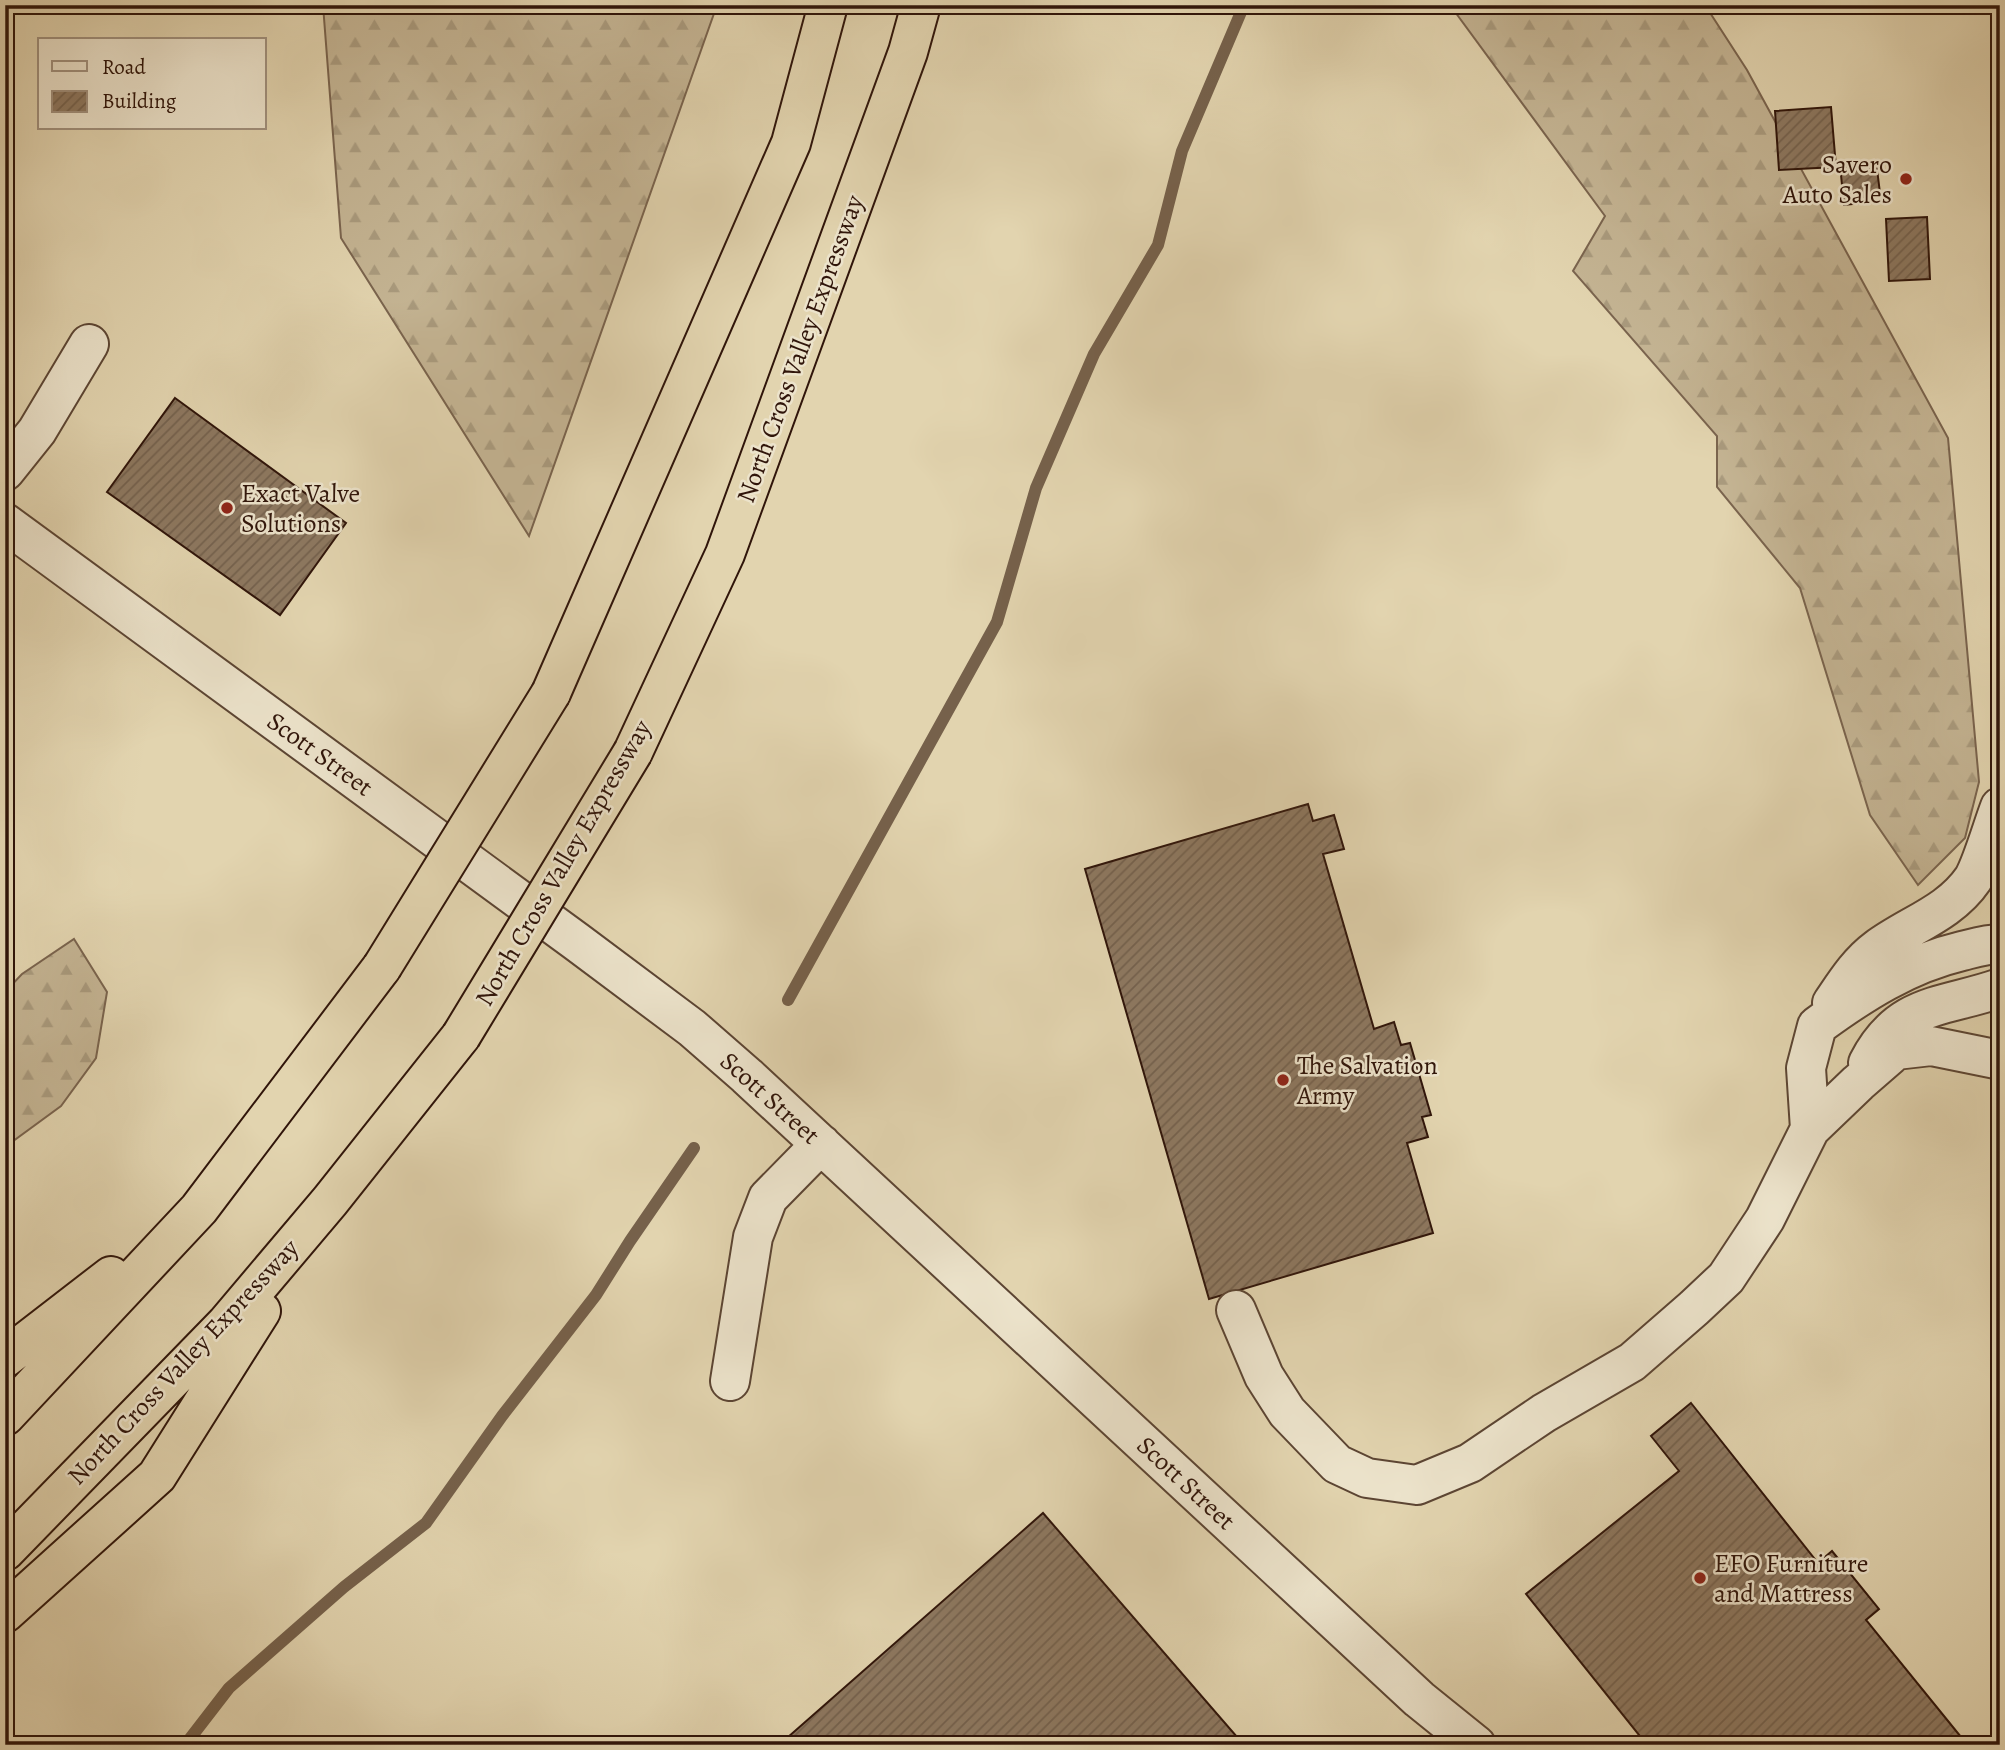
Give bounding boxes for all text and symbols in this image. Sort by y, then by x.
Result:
legend [38,38,266,130]
text: Road [102,53,146,81]
text: Building [102,87,177,115]
place label: Savero Auto Sales [1782,147,1892,212]
marker: Savero Auto Sales [1898,171,1914,187]
street label: North Cross Valley Expressway [728,190,872,508]
place label: Exact Valve Solutions [241,476,360,541]
marker: Exact Valve Solutions [219,500,235,516]
street label: Scott Street [260,704,380,805]
street label: North Cross Valley Expressway [467,713,660,1012]
street label: Scott Street [713,1044,828,1152]
place label: The Salvation Army [1296,1048,1438,1113]
marker: The Salvation Army [1275,1072,1291,1088]
street label: North Cross Valley Expressway [59,1231,307,1493]
street label: Scott Street [1129,1428,1243,1538]
place label: EFO Furniture and Mattress [1714,1546,1868,1611]
marker: EFO Furniture and Mattress [1692,1570,1708,1586]

